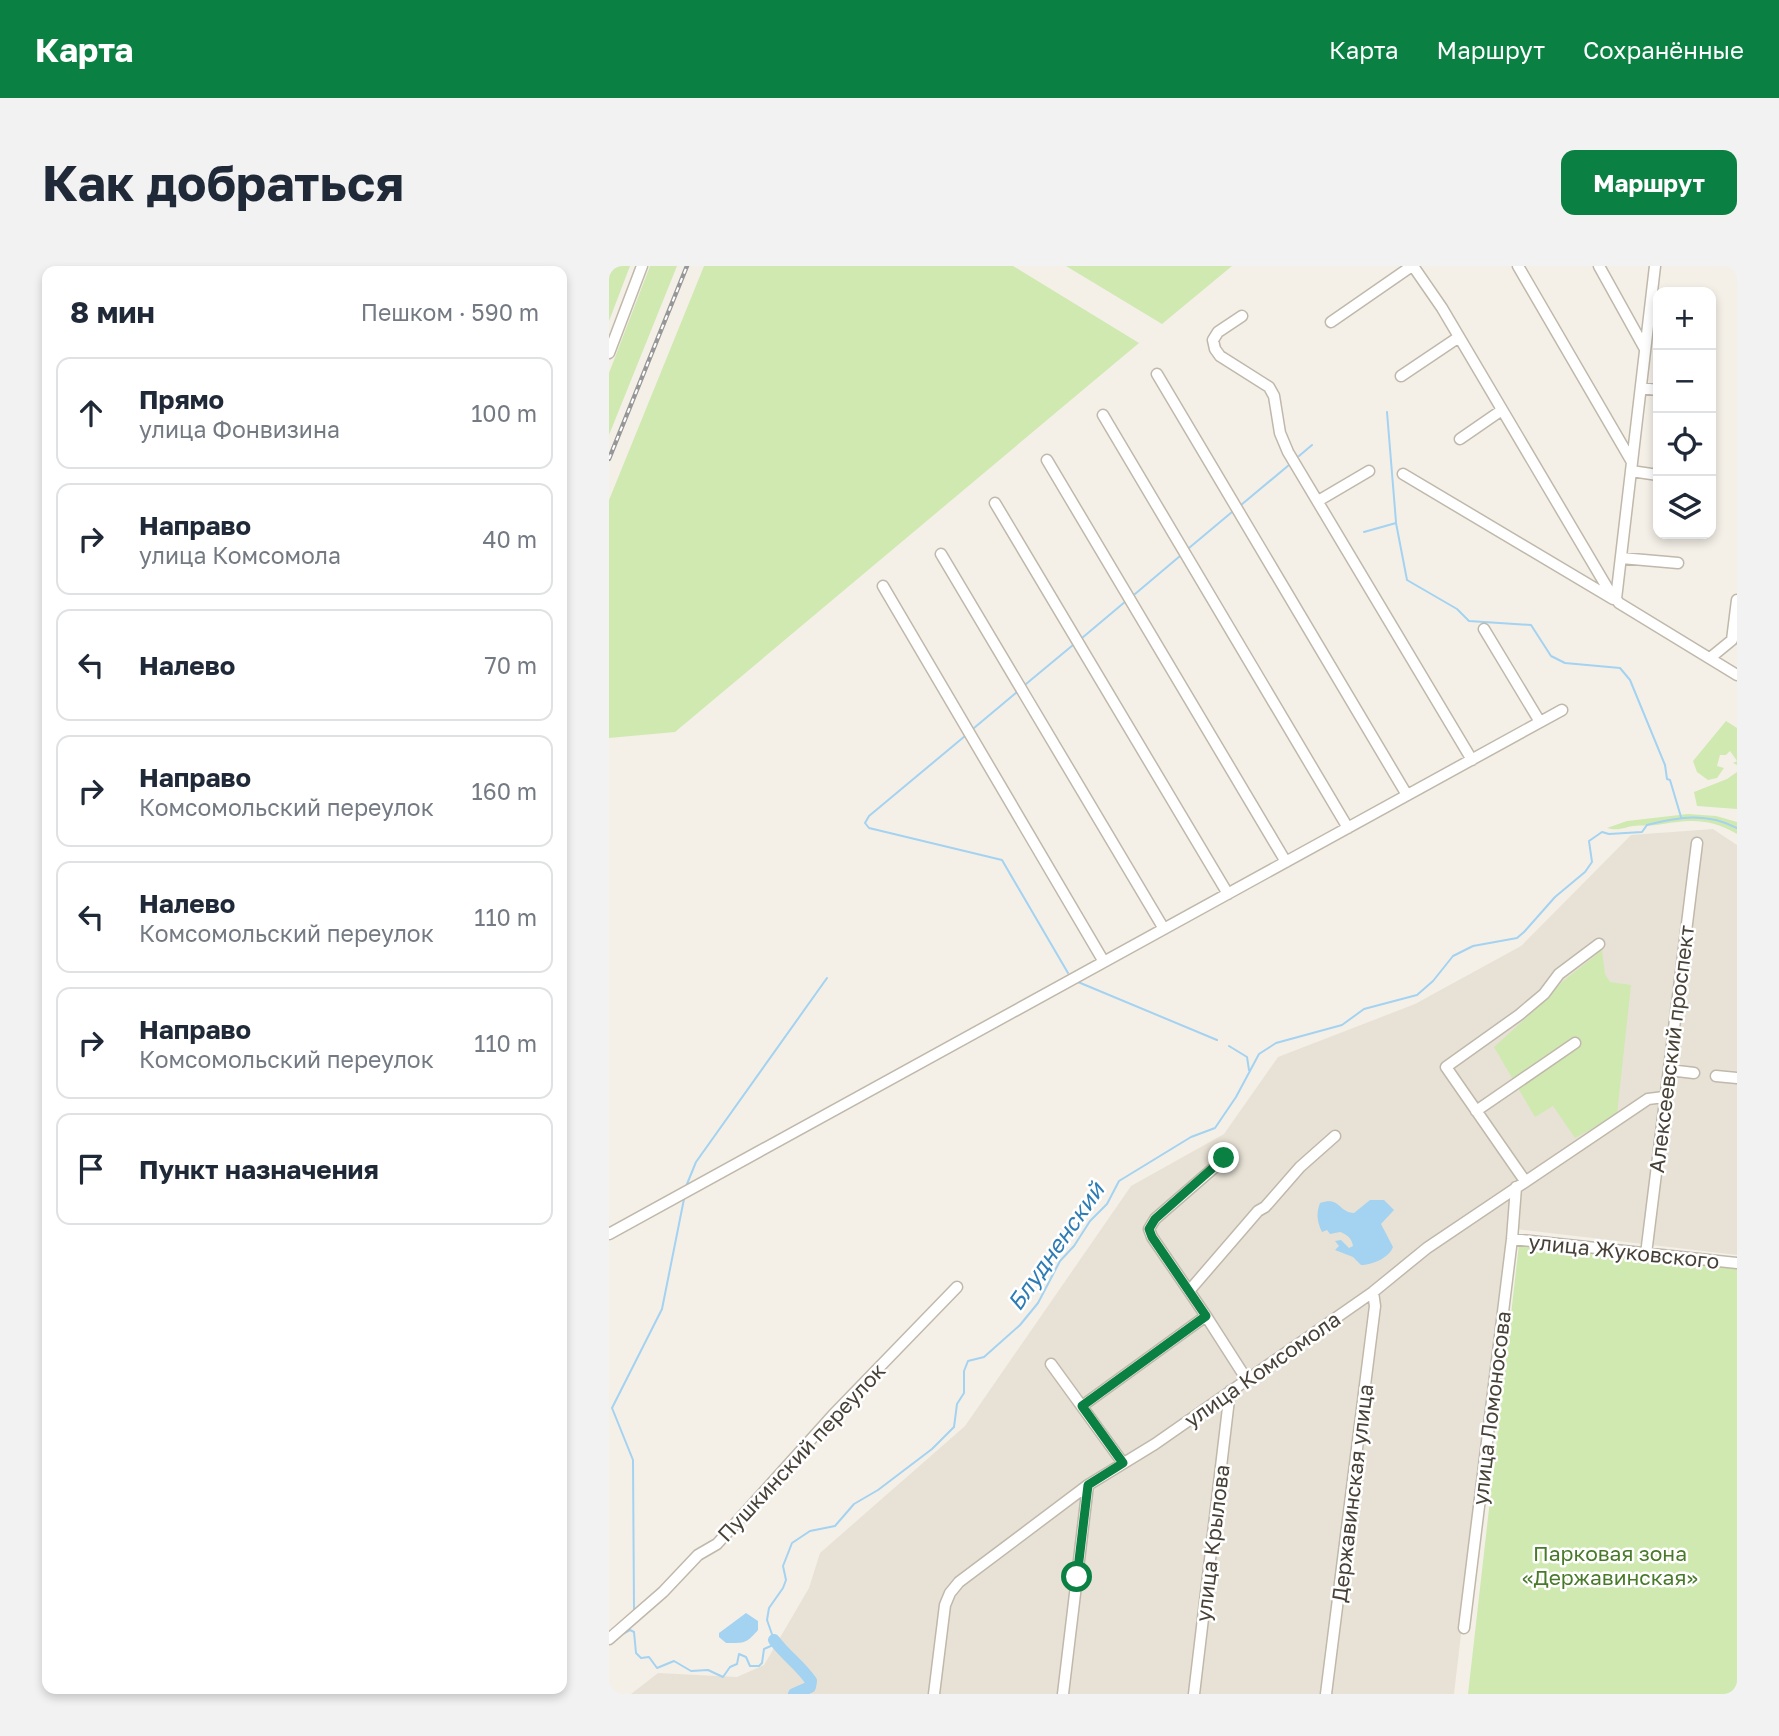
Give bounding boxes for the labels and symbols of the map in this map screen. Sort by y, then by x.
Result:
street label: Алексеевский проспект [1643,924,1699,1174]
route end [1208,1142,1239,1173]
water label: Блудненский [1001,1175,1111,1315]
street label: улица Жуковского [1527,1228,1721,1274]
street label: улица Комсомола [1179,1305,1345,1433]
street label: улица Ломоносова [1466,1309,1516,1507]
street label: Пушкинский переулок [712,1357,890,1547]
street label: Державинская улица [1326,1382,1378,1604]
street label: улица Крылова [1189,1463,1235,1623]
park label: Парковая зона «Державинская» [1522,1540,1698,1590]
route start [1061,1561,1092,1592]

